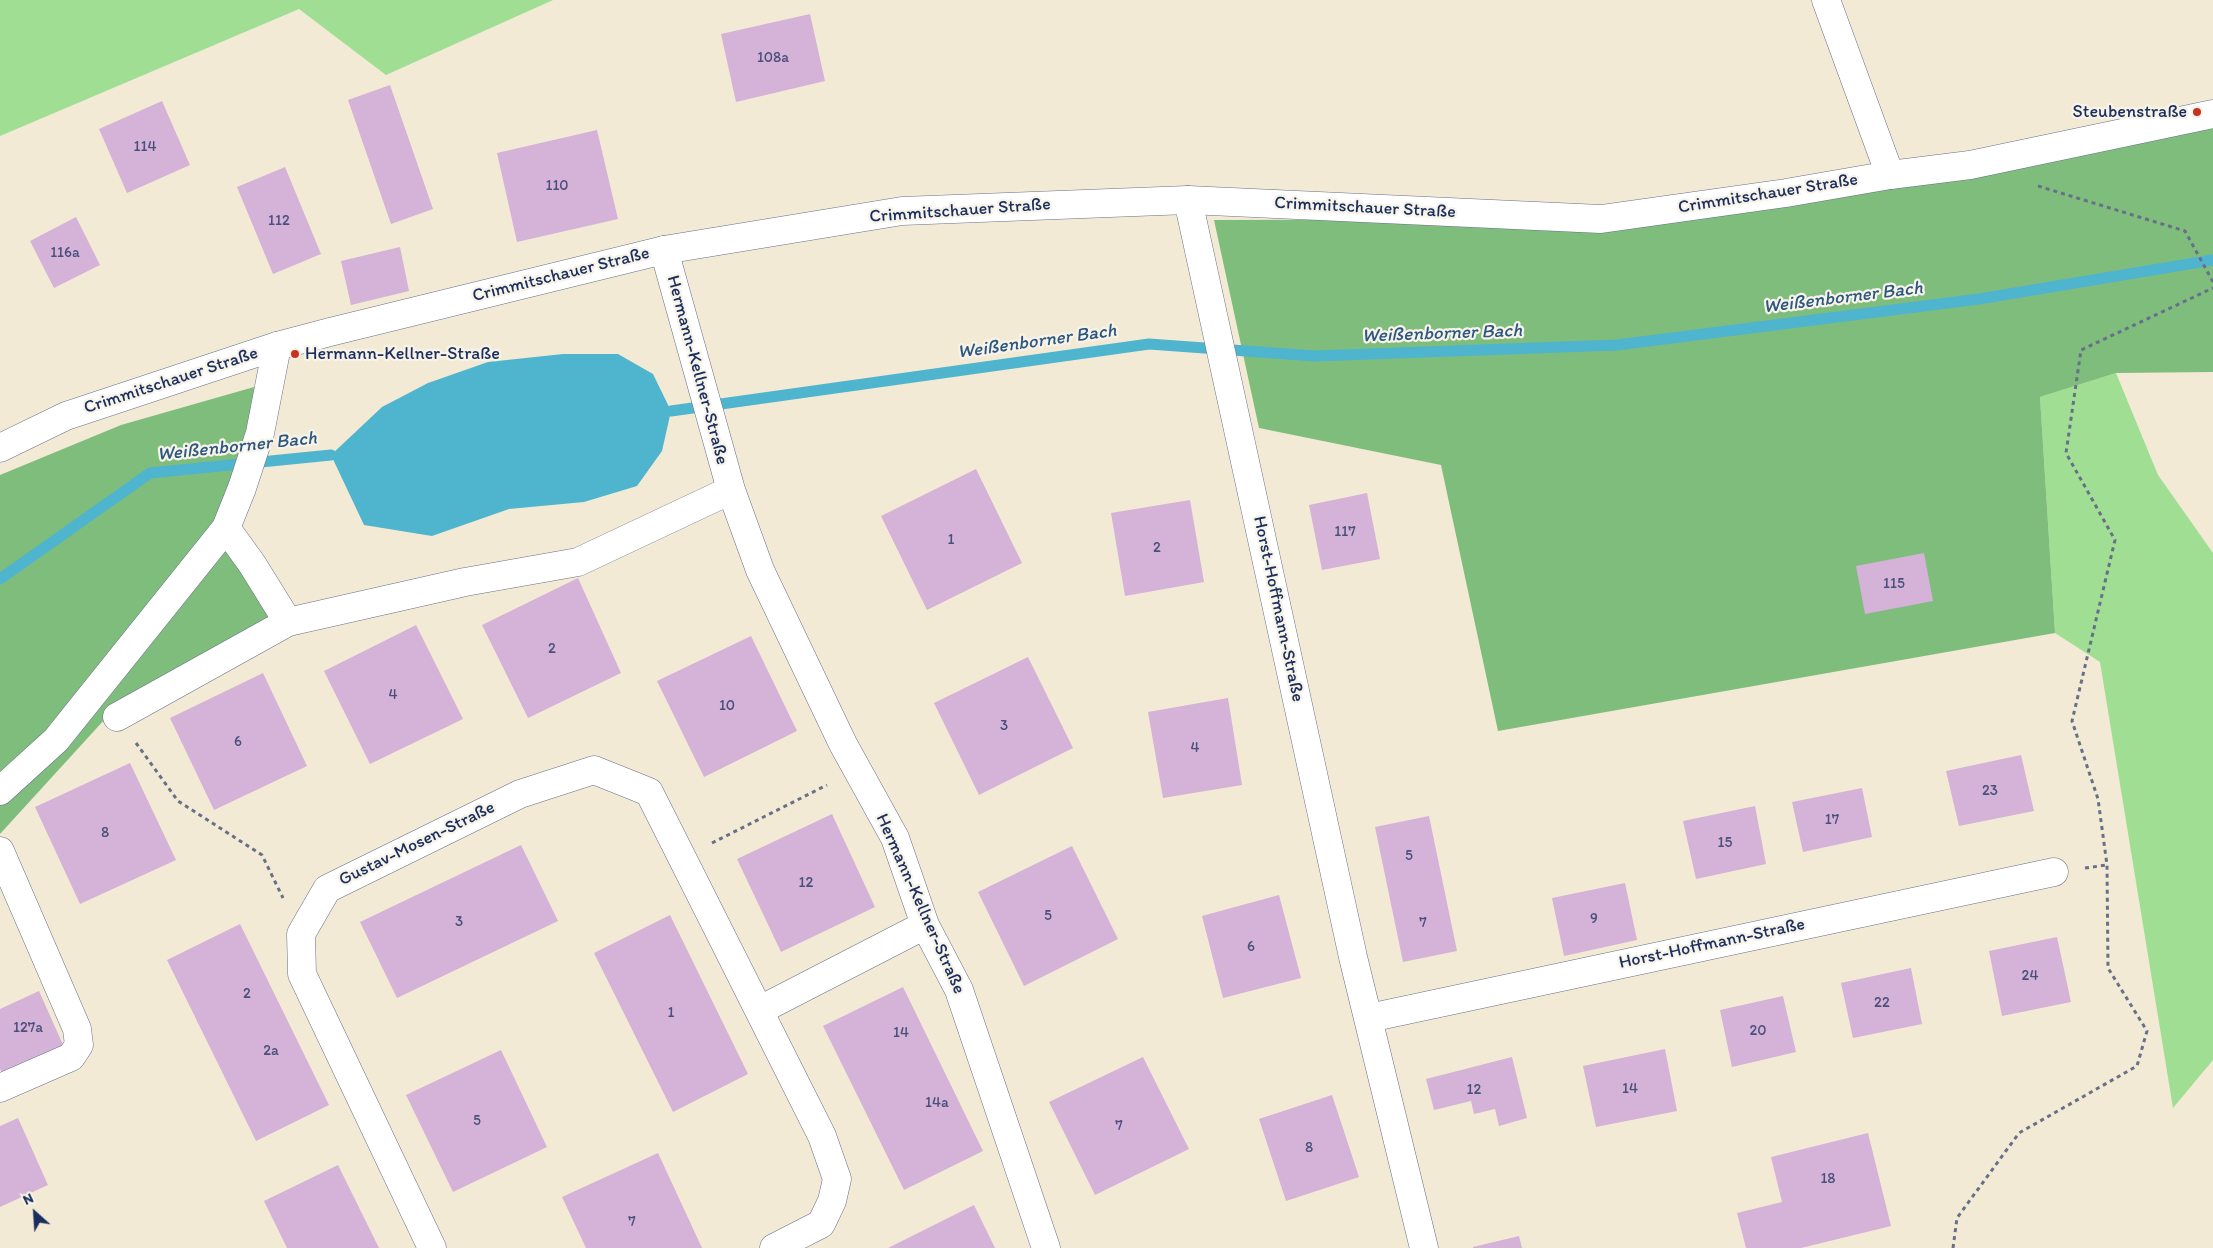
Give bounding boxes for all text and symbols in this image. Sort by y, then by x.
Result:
house number: 108a [757,49,789,67]
place label: Steubenstraße [2073,101,2187,123]
marker: Steubenstraße [2191,106,2203,118]
house number: 114 [134,138,156,156]
street label: Crimmitschauer Straße [1677,169,1859,219]
house number: 110 [545,177,569,195]
street label: Crimmitschauer Straße [1274,192,1456,224]
street label: Crimmitschauer Straße [869,194,1051,228]
house number: 112 [268,212,290,230]
street label: Crimmitschauer Straße [470,243,652,307]
house number: 116a [50,244,80,262]
street label: Hermann-Kellner-Straße [661,273,733,467]
water label: Weißenborner Bach [1762,277,1924,319]
water label: Weißenborner Bach [956,320,1118,364]
water label: Weißenborner Bach [1362,320,1522,348]
street label: Crimmitschauer Straße [81,343,261,419]
place label: Hermann-Kellner-Straße [305,343,500,365]
marker: Hermann-Kellner-Straße [289,348,301,360]
water label: Weißenborner Bach [156,427,318,467]
street label: Horst-Hoffmann-Straße [1248,514,1308,704]
house number: 117 [1334,523,1356,541]
house number: 1 [948,531,954,549]
house number: 2 [1153,539,1161,557]
house number: 115 [1883,575,1905,593]
house number: 2 [548,640,556,658]
house number: 4 [388,686,398,704]
house number: 10 [719,697,735,715]
house number: 3 [1000,717,1008,735]
house number: 6 [234,733,242,751]
house number: 4 [1190,739,1200,757]
house number: 23 [1982,782,1998,800]
street label: Gustav-Mosen-Straße [335,797,499,891]
street label: Hermann-Kellner-Straße [871,811,969,997]
house number: 17 [1825,811,1839,829]
house number: 8 [101,824,109,842]
house number: 15 [1718,834,1732,852]
house number: 5 [1405,847,1413,865]
house number: 12 [799,874,813,892]
house number: 5 [1044,907,1052,925]
house number: 9 [1590,910,1598,928]
house number: 3 [455,913,463,931]
house number: 7 [1419,914,1427,932]
street label: Horst-Hoffmann-Straße [1617,914,1807,974]
house number: 6 [1247,938,1255,956]
house number: 24 [2022,967,2038,985]
house number: 2 [243,985,251,1003]
house number: 22 [1874,994,1890,1012]
house number: 1 [668,1004,674,1022]
house number: 127a [13,1019,43,1037]
house number: 20 [1749,1022,1767,1040]
house number: 14 [893,1024,909,1042]
house number: 2a [263,1042,279,1060]
house number: 14 [1622,1080,1638,1098]
house number: 12 [1467,1081,1481,1099]
house number: 14a [925,1094,949,1112]
house number: 5 [473,1112,481,1130]
house number: 7 [1115,1117,1123,1135]
house number: 8 [1305,1139,1313,1157]
house number: 18 [1820,1170,1836,1188]
north arrow [10,1188,60,1238]
text: N [20,1189,36,1209]
house number: 7 [628,1213,636,1231]

